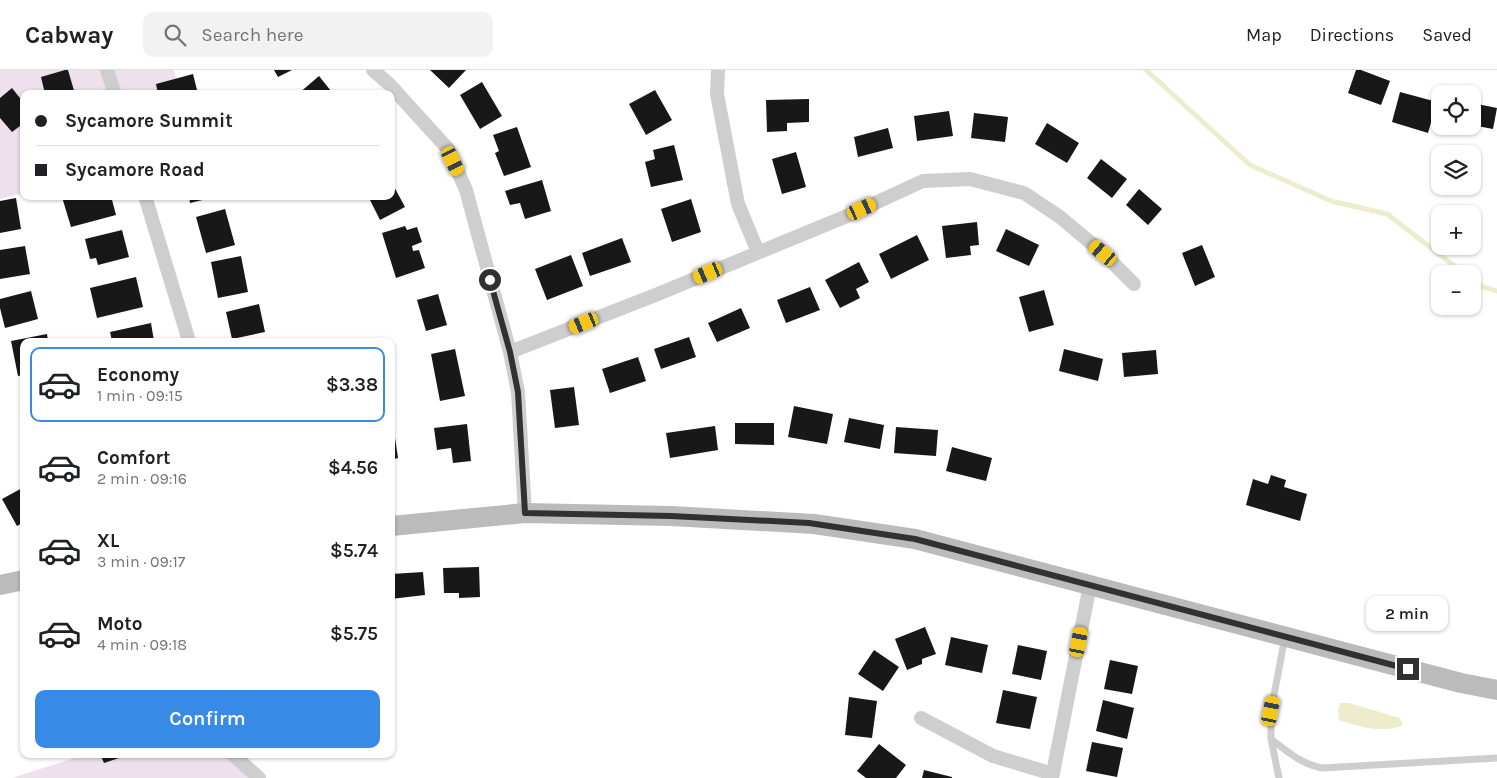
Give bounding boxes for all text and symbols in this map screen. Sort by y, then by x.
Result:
search box [143,12,493,57]
text: Cabway [25,21,113,49]
icon: search [161,21,189,49]
text: Search here [201,24,304,46]
text: Map [1246,24,1282,46]
text: Directions [1310,24,1394,46]
text: Saved [1422,24,1472,46]
map controls [1431,85,1481,315]
button: locate [1431,85,1481,135]
text: Sycamore Summit [65,110,233,132]
car [439,144,466,178]
button: layers [1431,145,1481,195]
text: Sycamore Road [65,159,205,181]
car [845,196,878,222]
button: + [1431,205,1481,255]
car [1086,238,1119,268]
car [691,260,724,286]
button: − [1431,265,1481,315]
route start [479,269,501,291]
car [567,310,600,336]
icon: car [37,362,82,407]
text: Economy [97,364,179,386]
text: $3.38 [326,374,378,396]
text: 1 min · 09:15 [97,386,183,405]
icon: car [37,445,82,490]
text: Comfort [97,447,171,469]
text: $4.56 [328,457,378,479]
text: 2 min · 09:16 [97,469,187,488]
icon: car [37,528,82,573]
text: XL [97,530,119,552]
text: $5.74 [330,540,378,562]
text: 3 min · 09:17 [97,552,185,571]
callout: 2 min [1367,596,1449,632]
text: 2 min [1385,604,1429,623]
icon: car [37,611,82,656]
text: Moto [97,613,143,635]
text: $5.75 [330,623,378,645]
car [1068,626,1089,658]
text: 4 min · 09:18 [97,635,187,654]
route end [1397,658,1419,680]
button: Confirm [35,690,380,748]
car [1260,695,1281,727]

